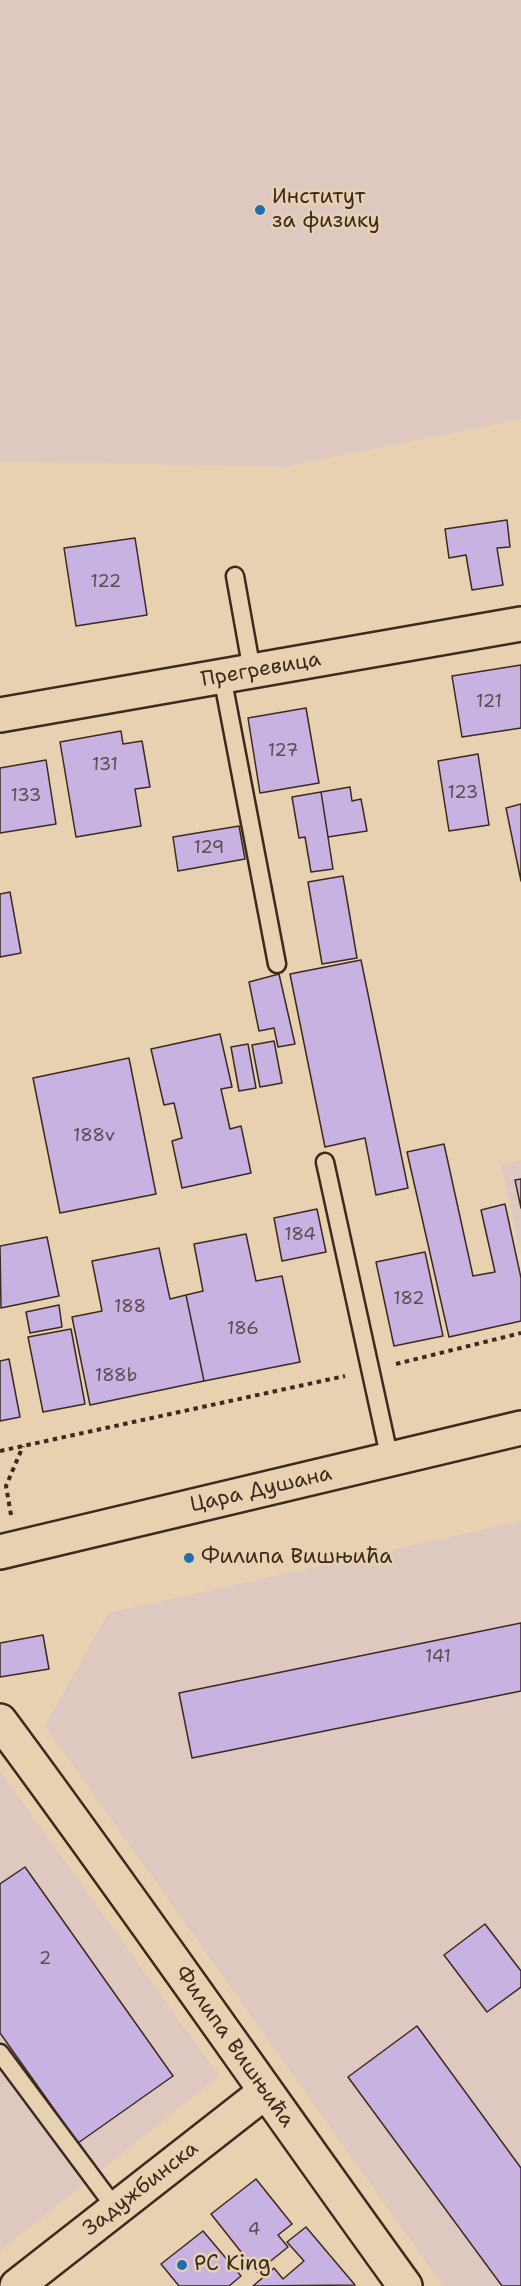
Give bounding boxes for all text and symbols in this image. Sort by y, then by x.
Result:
place label: Институт за физику [272,185,380,235]
marker: Институт за физику [253,203,267,217]
house number: 122 [91,571,121,593]
street label: Прегревица [199,647,323,693]
house number: 121 [476,691,502,713]
house number: 127 [268,740,298,762]
house number: 131 [92,754,118,776]
house number: 123 [448,782,478,804]
house number: 133 [11,785,41,807]
house number: 129 [194,837,224,859]
house number: 188v [73,1125,115,1147]
house number: 184 [284,1224,316,1246]
house number: 182 [393,1288,425,1310]
house number: 188 [114,1296,146,1318]
house number: 186 [227,1318,259,1340]
house number: 188b [95,1365,137,1387]
street label: Цара Душана [188,1461,334,1519]
place label: Филипа Вишњића [201,1545,392,1571]
marker: Филипа Вишњића [182,1551,196,1565]
house number: 141 [425,1646,451,1668]
house number: 2 [39,1948,51,1970]
street label: Филипа Вишњића [169,1961,299,2133]
street label: Задужбинска [78,2136,204,2242]
house number: 4 [248,2219,260,2241]
place label: PC King [194,2252,271,2278]
marker: PC King [175,2258,189,2272]

